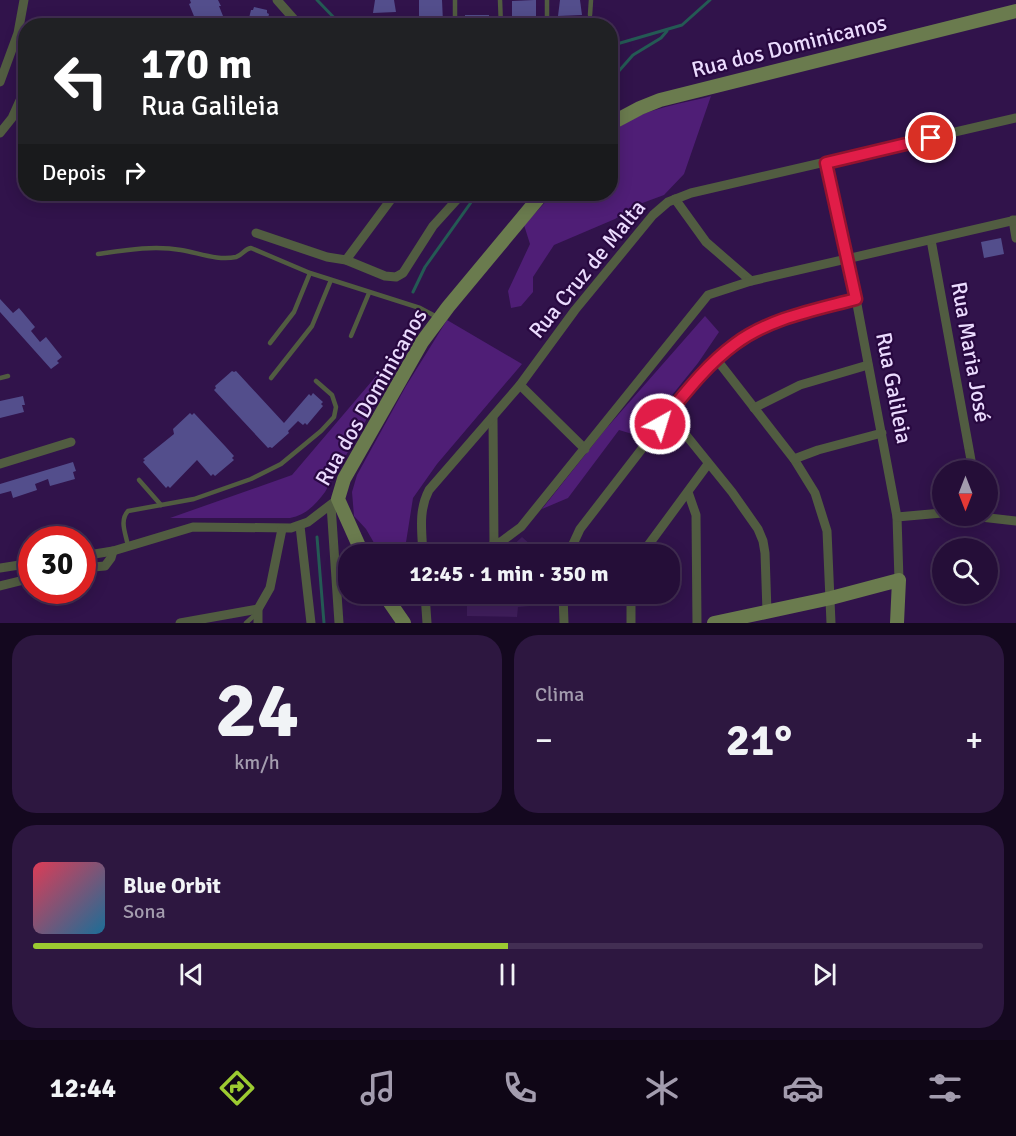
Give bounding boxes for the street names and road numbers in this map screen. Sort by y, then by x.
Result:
street label: Rua dos Dominicanos [689,9,889,83]
street label: Rua Cruz de Malta [523,194,651,344]
street label: Rua Maria José [945,280,997,424]
street label: Rua dos Dominicanos [309,304,433,490]
street label: Rua Galileia [870,330,918,446]

